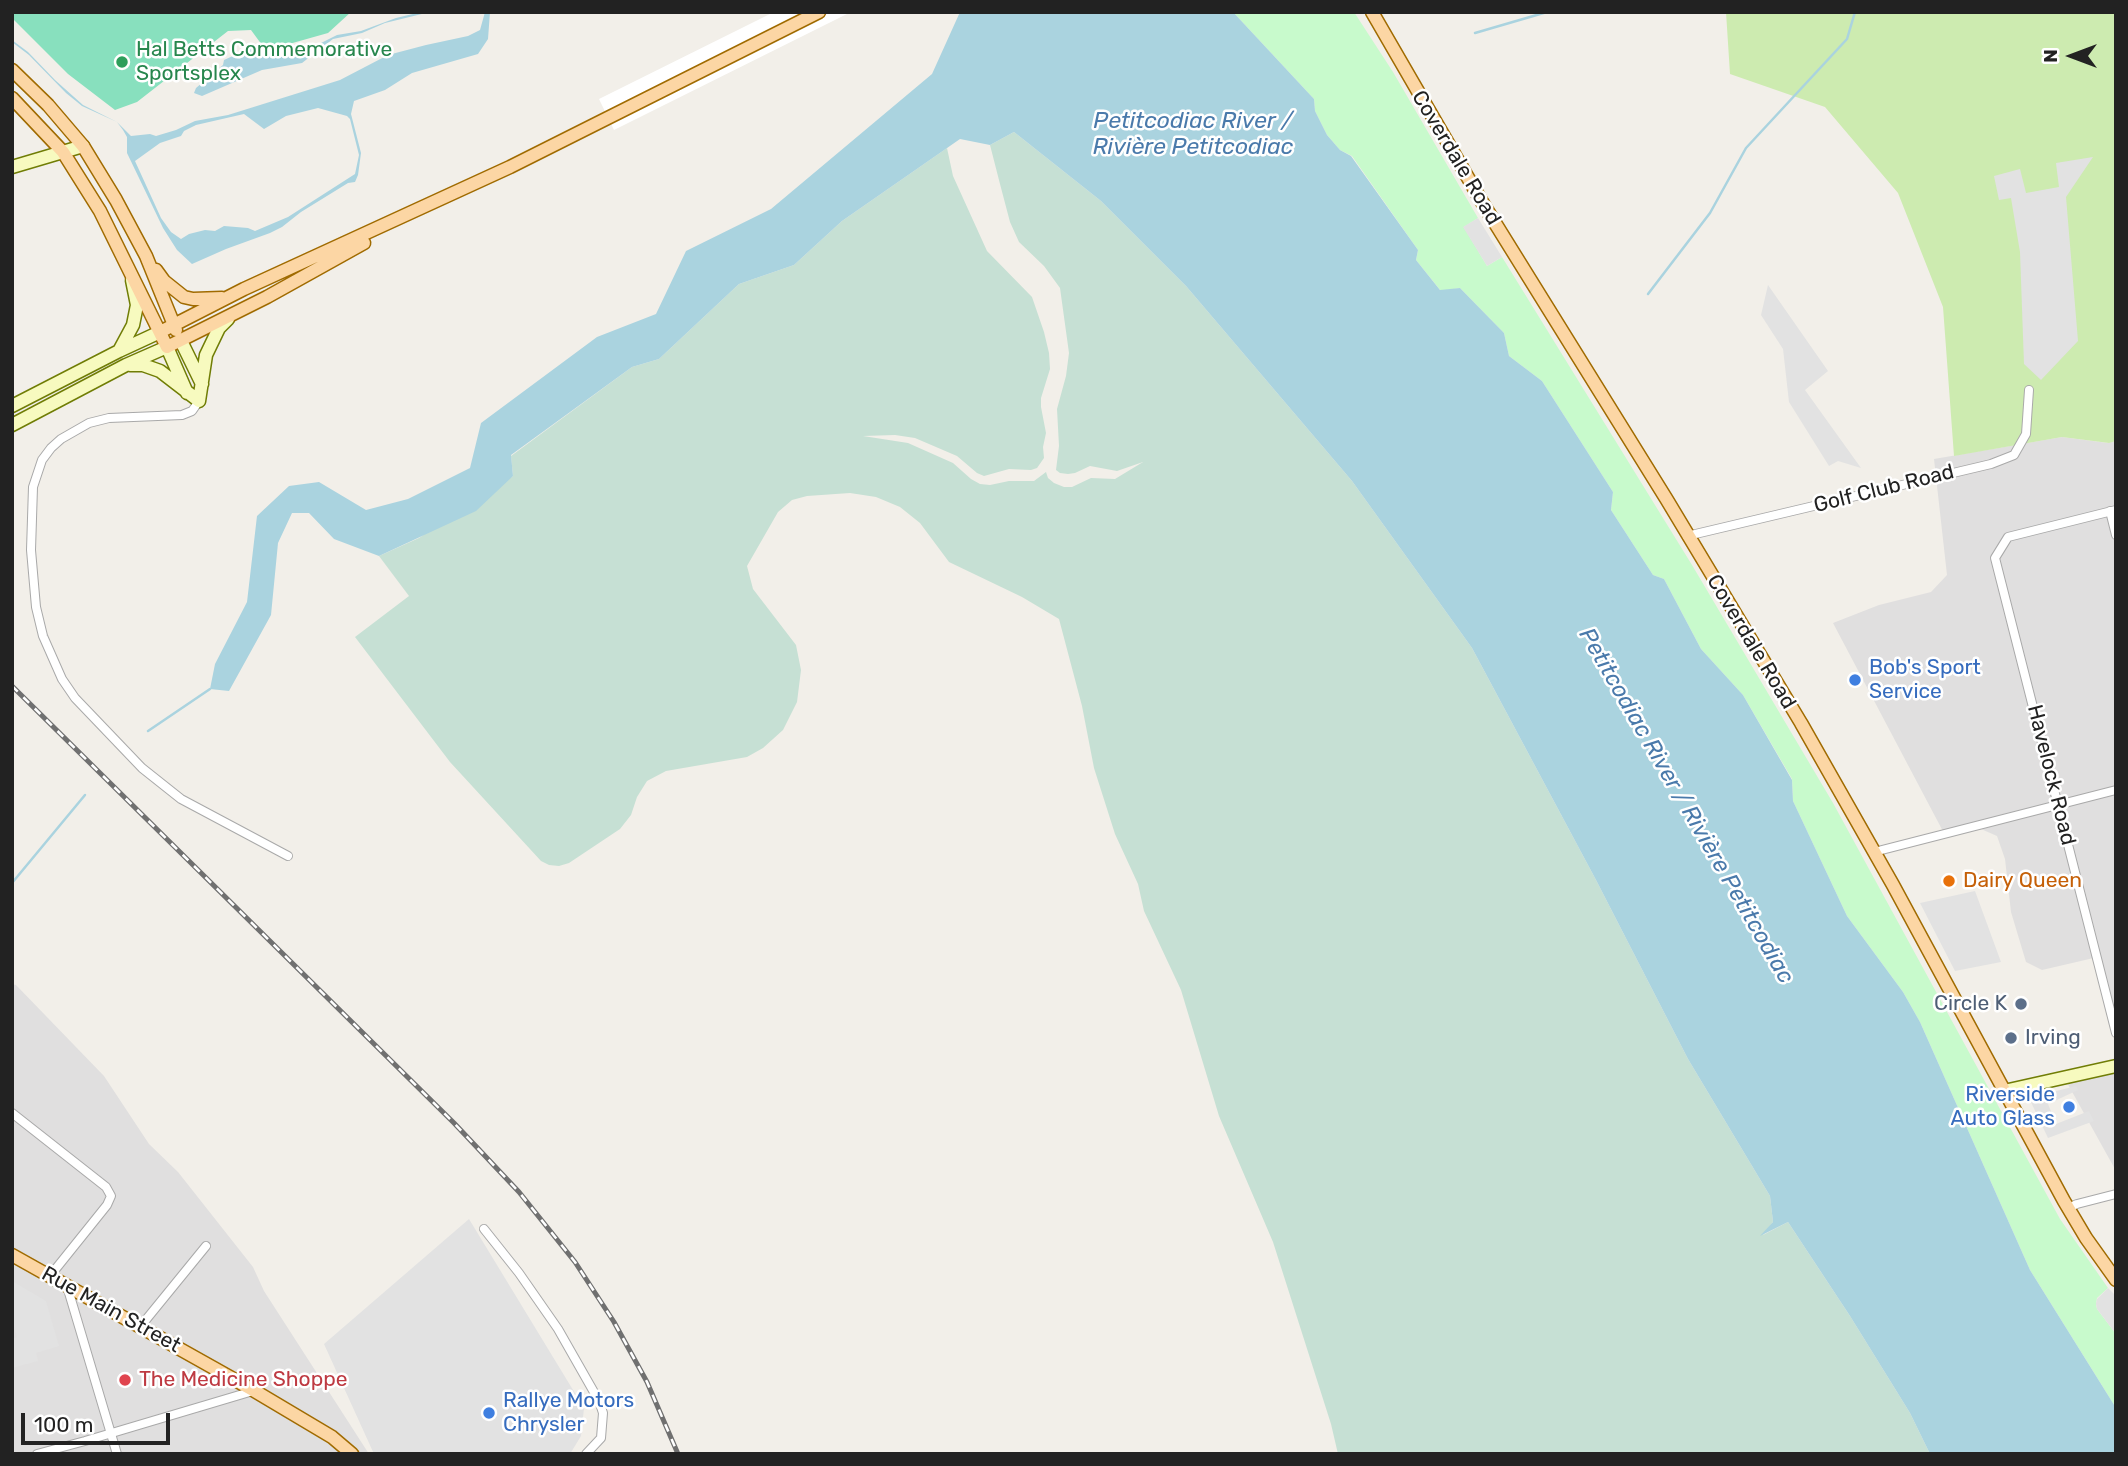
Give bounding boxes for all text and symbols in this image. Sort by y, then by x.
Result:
north arrow [2037,21,2107,91]
place label: Hal Betts Commemorative Sportsplex [136,37,392,87]
text: N [2039,49,2062,63]
marker: Hal Betts Commemorative Sportsplex [114,54,130,70]
street label: Coverdale Road [1406,86,1506,230]
water label: Petitcodiac River / Rivière Petitcodiac [1093,107,1293,161]
street label: Golf Club Road [1811,459,1957,519]
street label: Coverdale Road [1701,570,1801,714]
water label: Petitcodiac River / Rivière Petitcodiac [1573,623,1799,989]
place label: Bob's Sport Service [1869,655,1981,705]
marker: Bob's Sport Service [1847,672,1863,688]
street label: Havelock Road [2021,702,2081,848]
place label: Dairy Queen [1963,868,2082,894]
marker: Dairy Queen [1941,873,1957,889]
place label: Circle K [1934,991,2007,1017]
marker: Circle K [2013,996,2029,1012]
place label: Irving [2025,1025,2081,1051]
marker: Irving [2003,1030,2019,1046]
place label: Riverside Auto Glass [1951,1082,2055,1132]
marker: Riverside Auto Glass [2061,1099,2077,1115]
street label: Rue Main Street [37,1261,185,1359]
place label: The Medicine Shoppe [139,1367,347,1393]
marker: The Medicine Shoppe [117,1372,133,1388]
place label: Rallye Motors Chrysler [503,1388,634,1438]
scale bar [24,1400,173,1444]
marker: Rallye Motors Chrysler [481,1405,497,1421]
text: 100 m [34,1412,93,1437]

